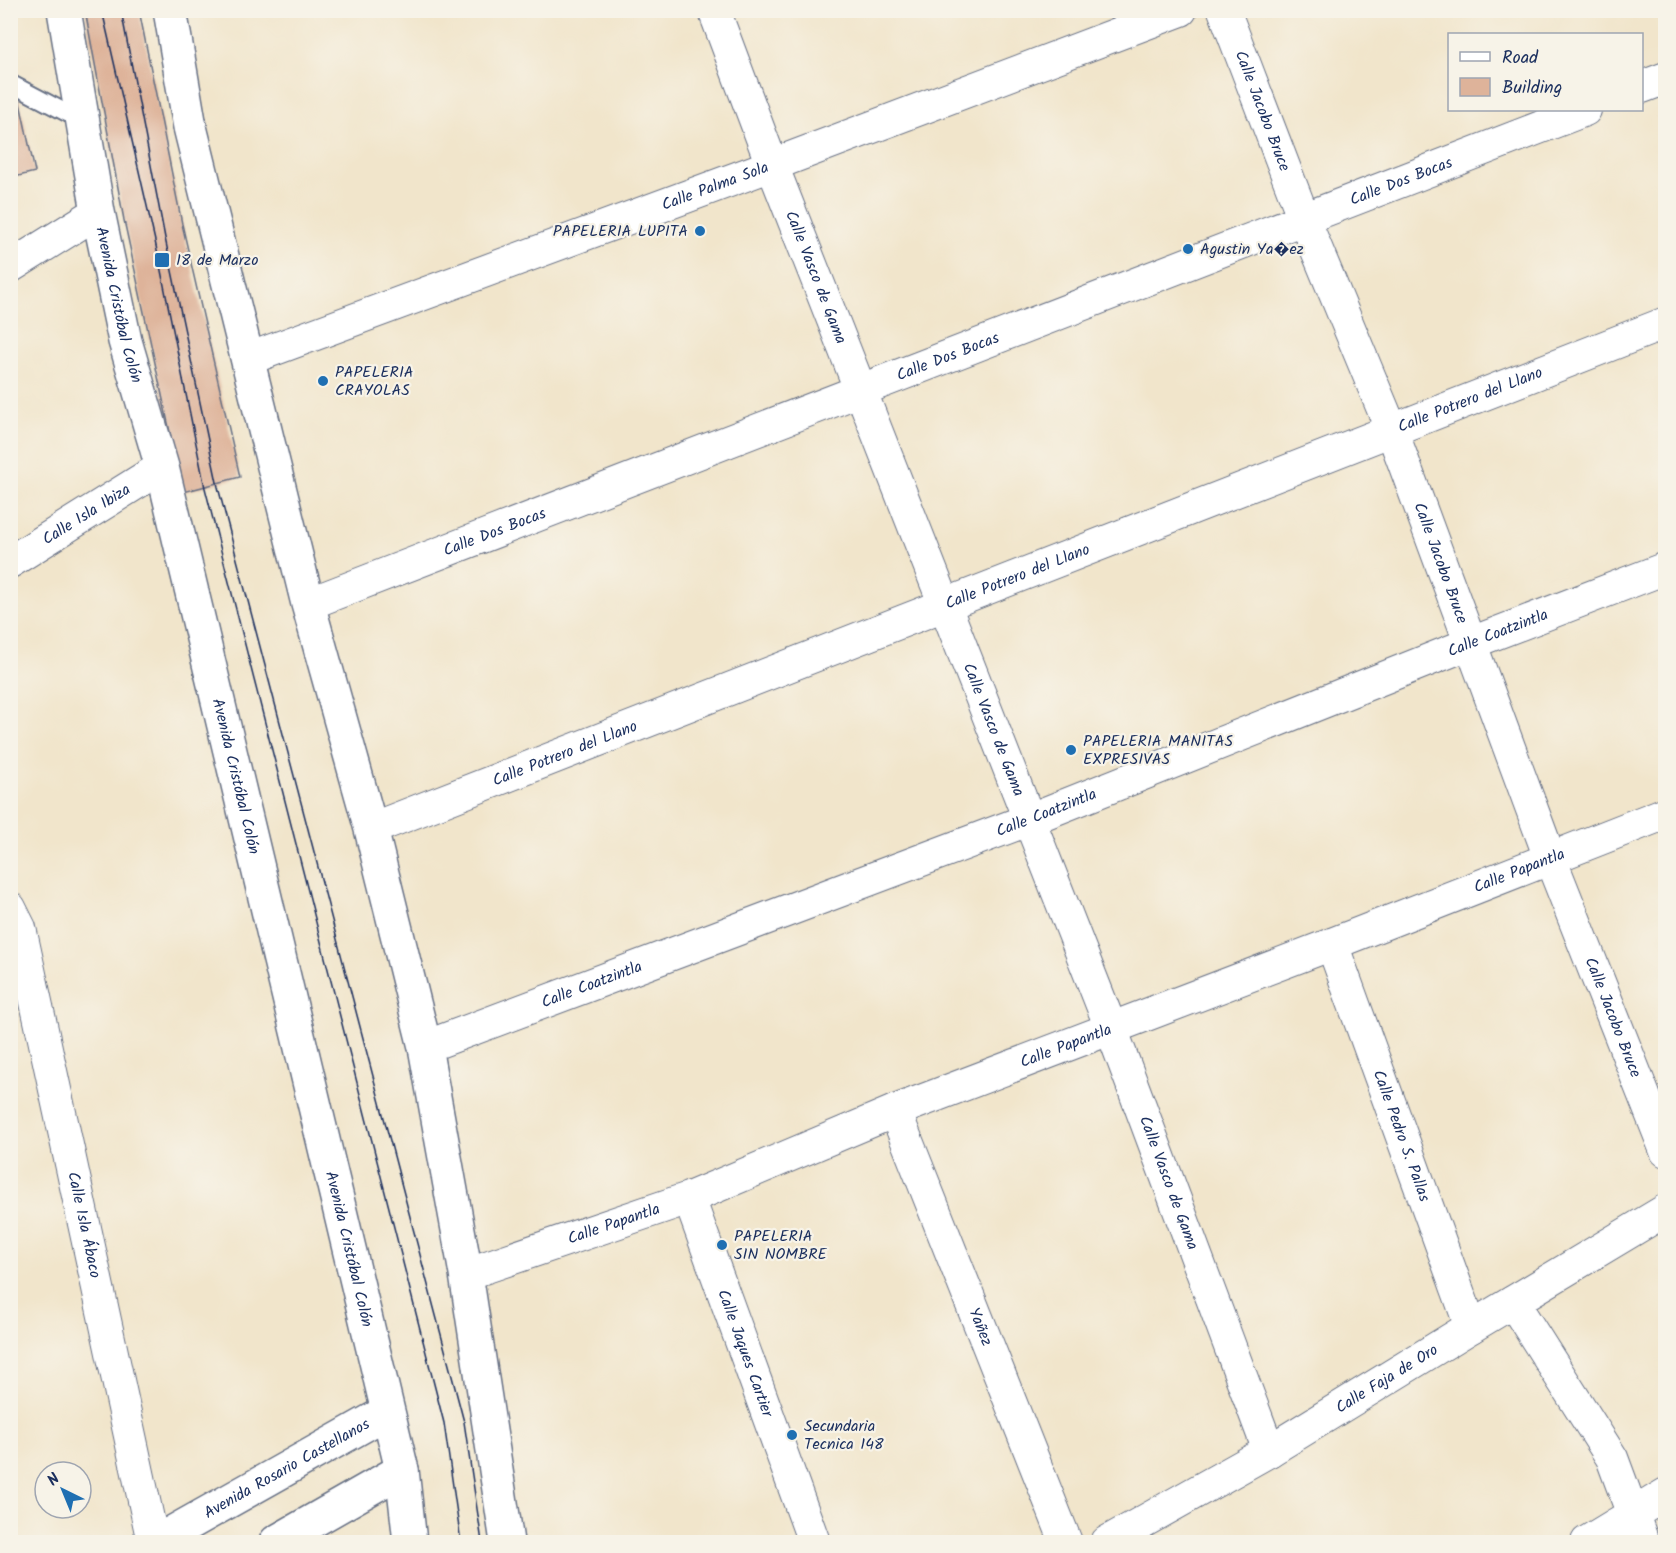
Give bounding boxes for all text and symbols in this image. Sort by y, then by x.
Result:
legend [1448,33,1643,111]
text: Road [1502,44,1539,73]
street label: Calle Jacobo Bruce [1228,47,1297,175]
text: Building [1502,74,1562,103]
street label: Calle Dos Bocas [1346,150,1456,212]
street label: Calle Palma Sola [658,155,772,217]
street label: Calle Vasco de Gama [779,207,854,348]
place label: PAPELERIA LUPITA [553,219,688,244]
street label: Avenida Cristóbal Colón [89,224,149,386]
marker: PAPELERIA LUPITA [693,224,707,238]
place label: Agustin Ya�ez [1200,237,1304,262]
marker: Agustin Ya�ez [1181,242,1195,256]
place label: 18 de Marzo [176,248,258,273]
marker: 18 de Marzo [153,251,171,269]
street label: Calle Dos Bocas [893,325,1003,388]
place label: PAPELERIA CRAYOLAS [335,360,414,403]
street label: Calle Potrero del Llano [1394,360,1546,439]
marker: PAPELERIA CRAYOLAS [316,374,330,388]
street label: Calle Isla Ibiza [37,477,135,551]
street label: Calle Jacobo Bruce [1407,499,1475,627]
street label: Calle Dos Bocas [440,501,550,563]
street label: Calle Potrero del Llano [941,537,1094,616]
street label: Calle Coatzintla [1444,602,1552,664]
street label: Calle Vasco de Gama [956,659,1031,800]
street label: Avenida Cristóbal Colón [205,696,267,857]
street label: Calle Potrero del Llano [489,714,641,793]
place label: PAPELERIA MANITAS EXPRESIVAS [1083,729,1233,772]
marker: PAPELERIA MANITAS EXPRESIVAS [1064,743,1078,757]
street label: Calle Coatzintla [992,781,1100,843]
street label: Calle Papantla [1470,841,1568,900]
street label: Calle Jacobo Bruce [1578,953,1648,1081]
street label: Calle Coatzintla [538,954,646,1015]
street label: Calle Papantla [1016,1017,1115,1075]
street label: Calle Pedro S. Pallas [1366,1066,1437,1205]
street label: Calle Vasco de Gama [1132,1112,1205,1253]
street label: Avenida Cristóbal Colón [318,1168,380,1330]
street label: Calle Isla Ábaco [61,1169,108,1280]
street label: Calle Papantla [564,1196,663,1251]
place label: PAPELERIA SIN NOMBRE [734,1224,828,1267]
marker: PAPELERIA SIN NOMBRE [715,1238,729,1252]
street label: Calle Jaques Cartier [711,1286,781,1422]
street label: Yañez [962,1304,999,1350]
street label: Calle Faja de Oro [1331,1338,1443,1420]
street label: Avenida Rosario Castellanos [199,1412,374,1525]
place label: Secundaria Tecnica 148 [804,1414,884,1457]
marker: Secundaria Tecnica 148 [785,1428,799,1442]
north arrow [33,1460,93,1520]
text: N [42,1468,66,1493]

